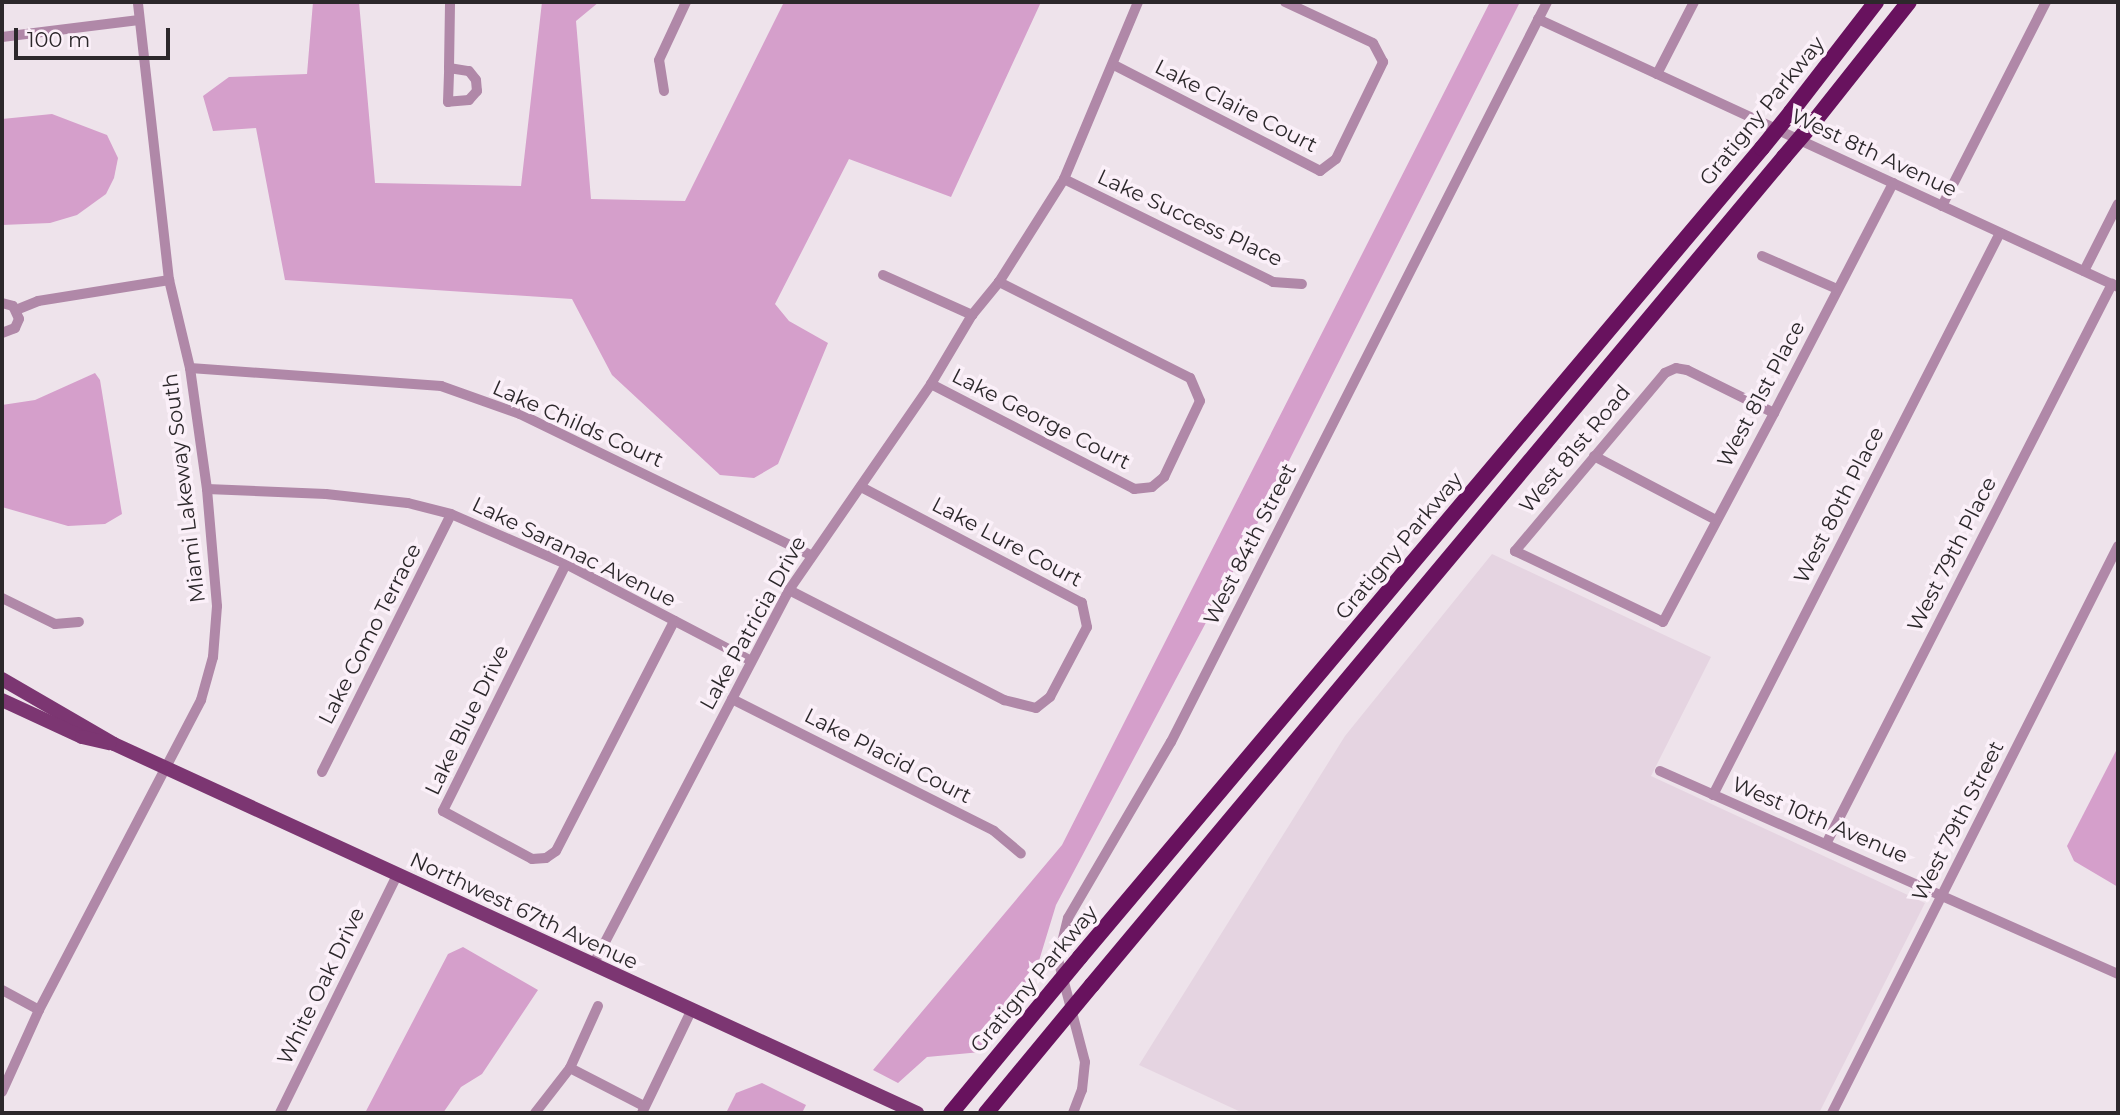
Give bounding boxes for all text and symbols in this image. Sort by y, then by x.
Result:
scale bar [18,14,173,58]
text: 100 m [27,27,90,52]
street label: Gratigny Parkway [1694,31,1830,191]
street label: Lake Claire Court [1151,54,1321,158]
street label: West 8th Avenue [1787,104,1961,202]
street label: Lake Success Place [1093,164,1287,272]
street label: West 81st Place [1712,317,1810,471]
street label: Lake George Court [948,363,1134,475]
street label: Miami Lakeway South [157,372,211,604]
street label: Lake Childs Court [489,375,667,473]
street label: West 81st Road [1514,380,1636,518]
street label: West 80th Place [1789,423,1889,587]
street label: West 84th Street [1198,459,1302,629]
street label: Gratigny Parkway [1330,467,1468,625]
street label: West 79th Place [1902,472,2002,636]
street label: Lake Saranac Avenue [468,492,680,612]
street label: Lake Lure Court [928,492,1086,592]
street label: Lake Patricia Drive [695,532,811,714]
street label: Lake Como Terrace [313,539,427,729]
street label: Lake Blue Drive [420,641,514,799]
street label: Lake Placid Court [800,703,976,809]
street label: West 79th Street [1907,737,2009,905]
street label: West 10th Avenue [1728,772,1912,868]
street label: Northwest 67th Avenue [406,847,642,975]
street label: Gratigny Parkway [965,900,1103,1058]
street label: White Oak Drive [272,903,370,1069]

